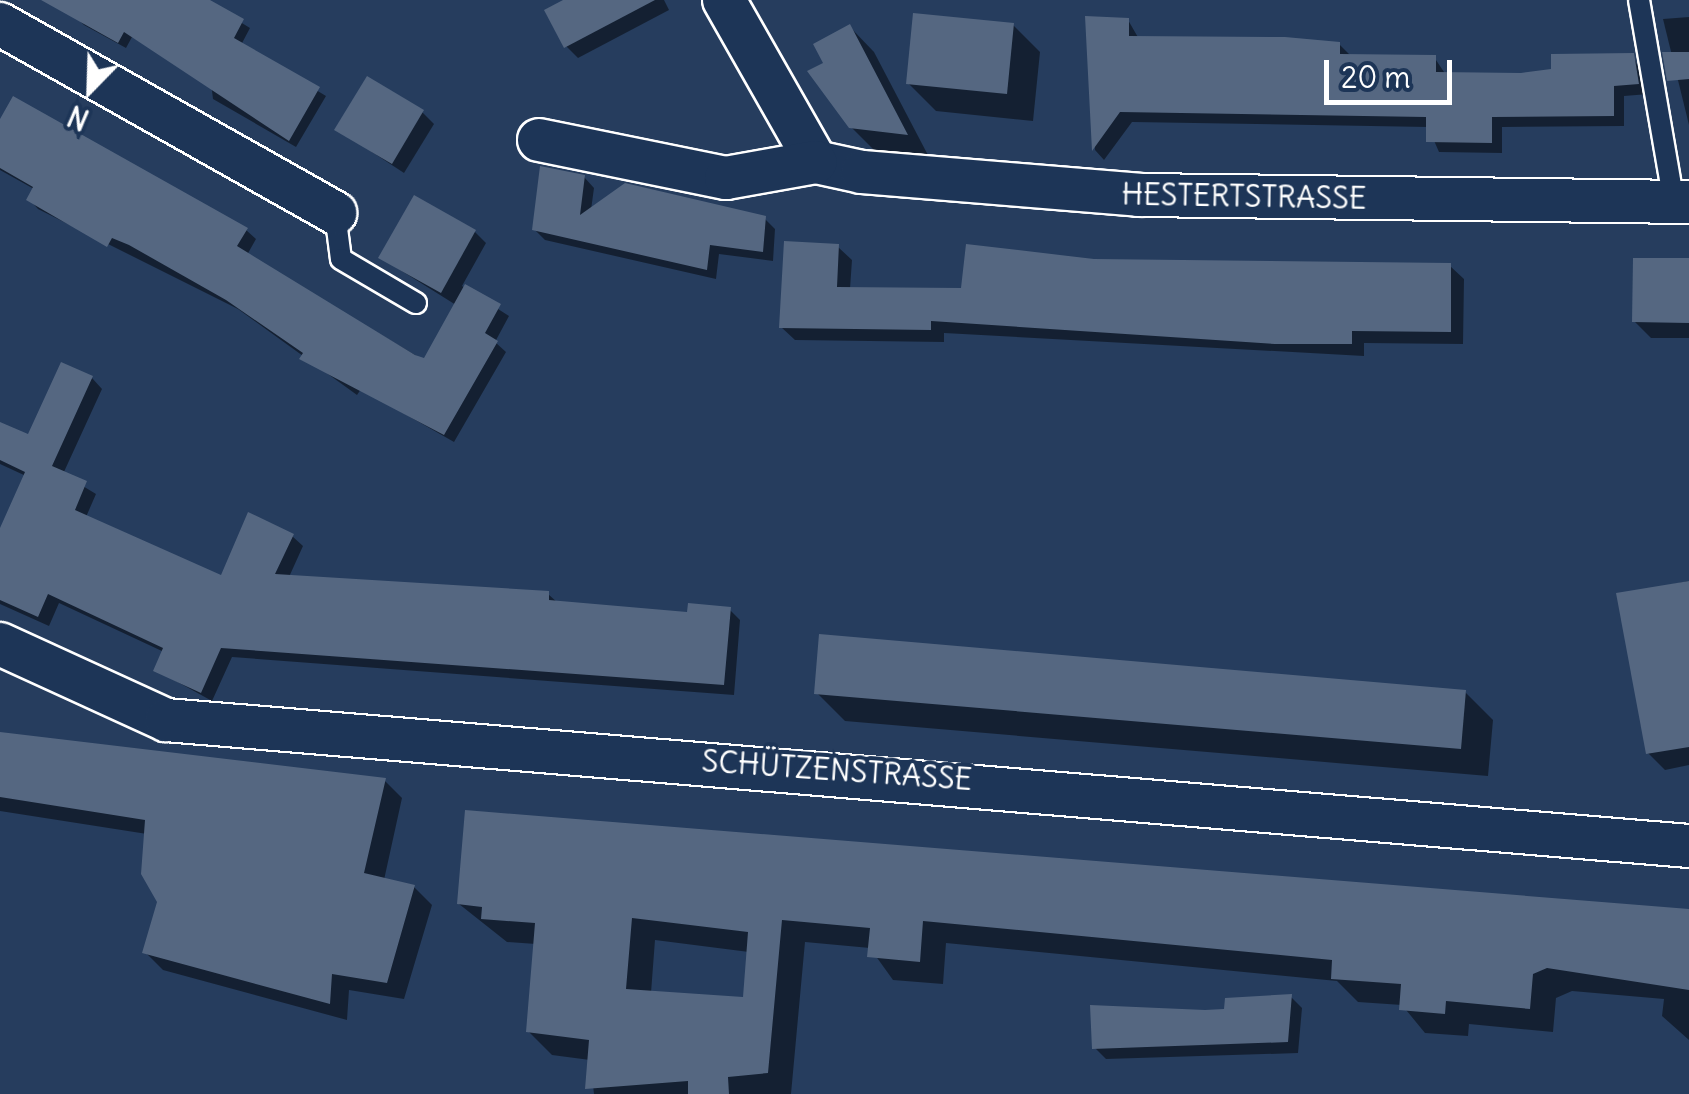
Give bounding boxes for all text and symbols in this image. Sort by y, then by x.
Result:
north arrow [40,40,140,140]
scale bar [1329,40,1456,102]
text: 20 m [1341,58,1411,96]
text: N [62,97,94,138]
street label: HESTERTSTRASSE [1121,176,1367,216]
street label: SCHÜTZENSTRASSE [701,743,973,797]

